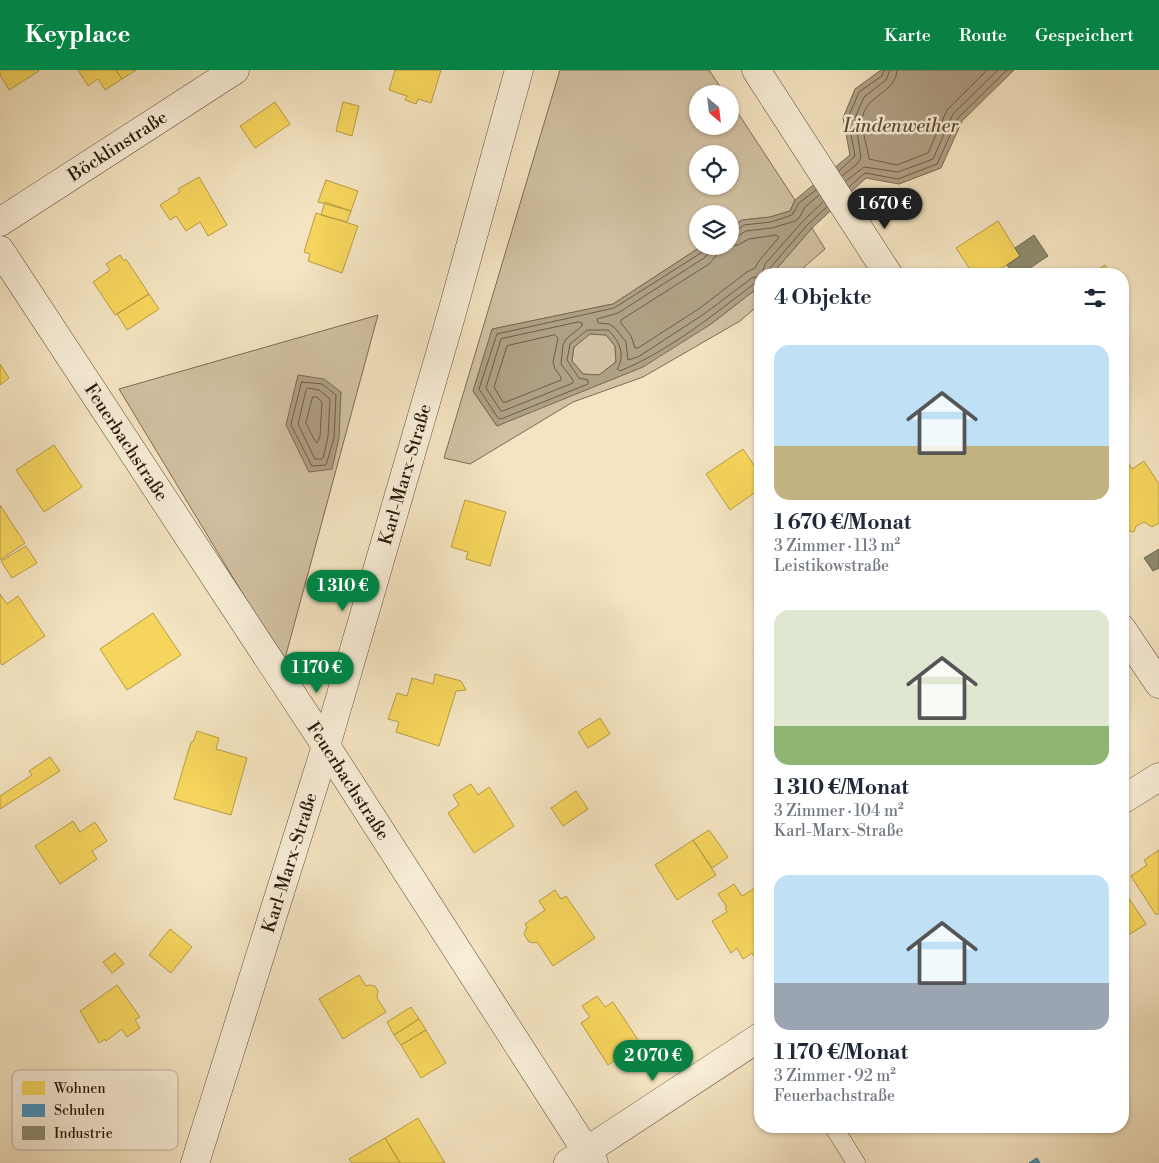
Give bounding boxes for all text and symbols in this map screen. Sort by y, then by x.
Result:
text: Keyplace [25,20,130,50]
text: Karte [884,24,931,47]
text: Route [959,24,1007,47]
text: Gespeichert [1035,24,1134,47]
north arrow [689,85,739,135]
map controls [689,85,739,255]
street label: Böcklinstraße [63,106,172,187]
water label: Lindenweiher [843,114,959,138]
button: locate [689,145,739,195]
pin: 1 670 € [839,188,931,230]
text: 1 670 € [858,194,912,214]
button: layers [689,205,739,255]
icon: filters [1081,284,1109,312]
text: 4 Objekte [774,285,872,311]
icon: home [897,378,987,468]
street label: Feuerbachstraße [79,379,173,506]
street label: Karl-Marx-Straße [374,401,437,548]
text: 1 670 €/Monat [774,510,911,536]
text: 3 Zimmer · 113 m² [774,536,900,556]
text: Leistikowstraße [774,556,889,576]
pin: 1 310 € [297,570,389,612]
text: 1 310 € [317,576,369,596]
icon: home [897,643,987,733]
pin: 1 170 € [271,652,363,694]
text: 1 170 € [292,658,342,678]
street label: Feuerbachstraße [301,718,394,845]
text: 1 310 €/Monat [774,775,909,801]
street label: Karl-Marx-Straße [257,790,323,936]
text: 3 Zimmer · 104 m² [774,801,904,821]
text: Karl-Marx-Straße [774,821,904,841]
icon: home [897,908,987,998]
pin: 2 070 € [607,1040,699,1082]
text: 1 170 €/Monat [774,1040,908,1066]
text: 2 070 € [624,1046,682,1066]
text: 3 Zimmer · 92 m² [774,1066,896,1086]
legend [12,1070,178,1150]
text: Wohnen [53,1080,106,1098]
text: Feuerbachstraße [774,1086,895,1106]
text: Schulen [54,1102,106,1120]
text: Industrie [54,1125,113,1143]

